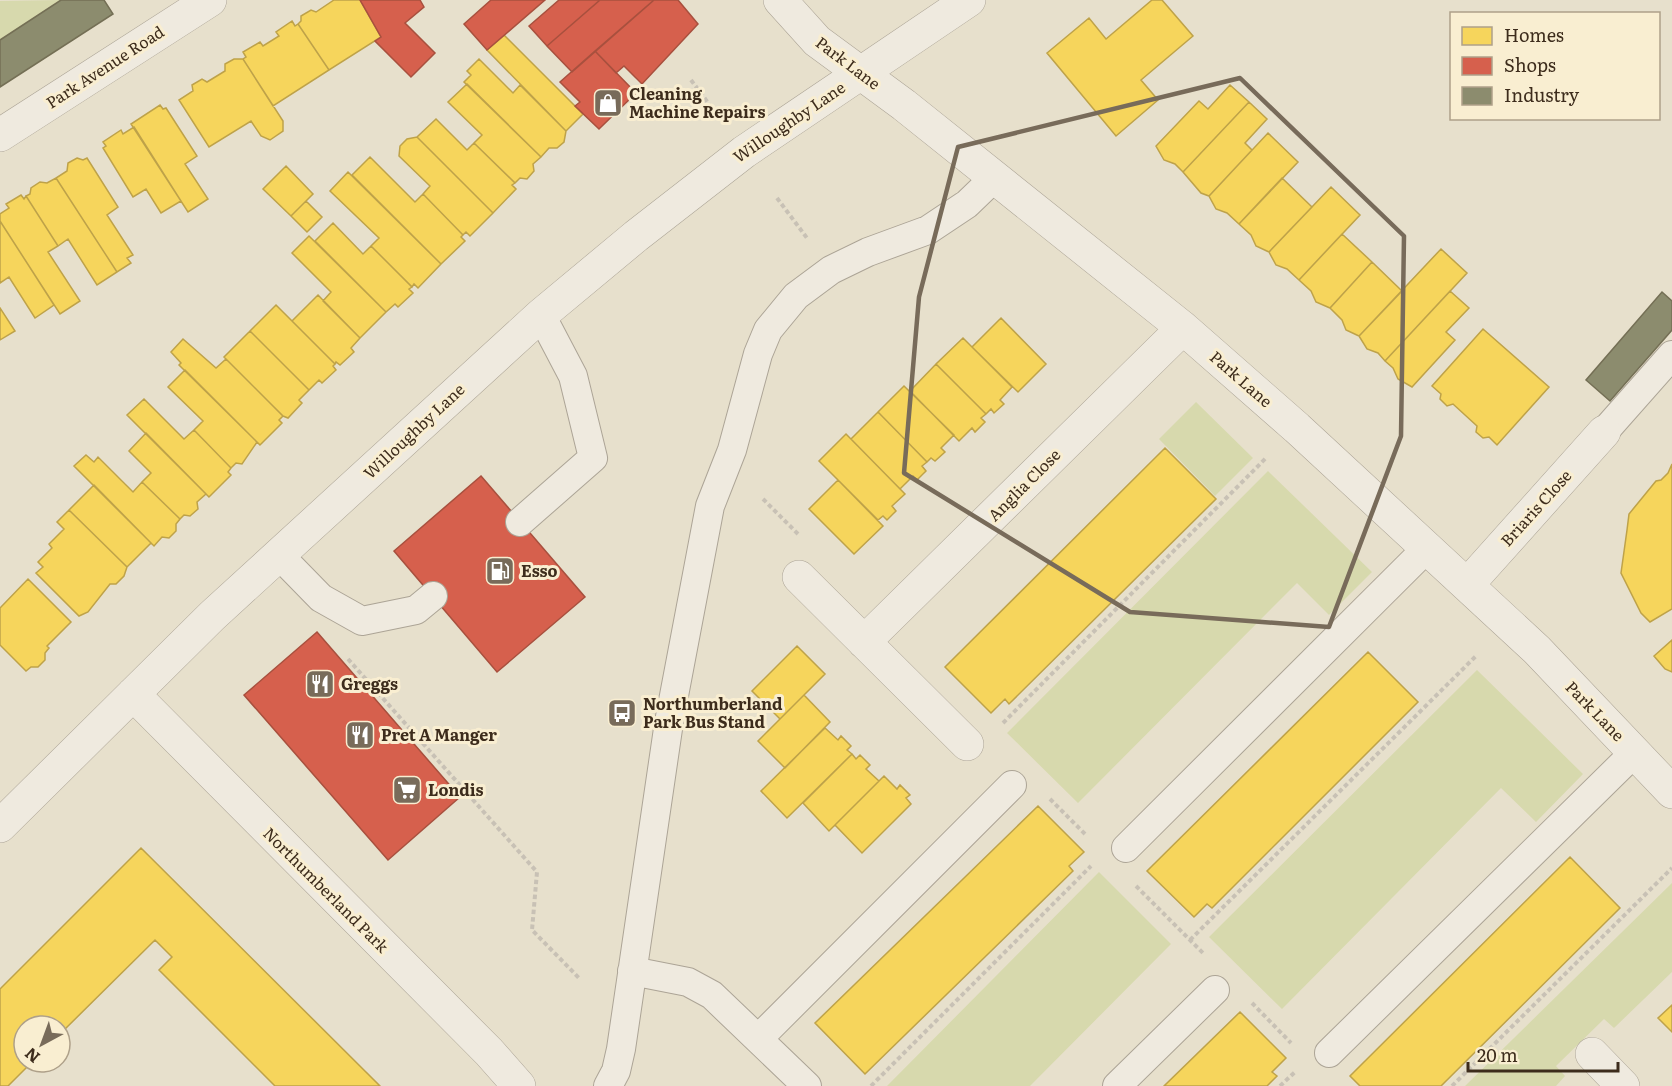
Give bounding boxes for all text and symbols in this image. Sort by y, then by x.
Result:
legend [1450,12,1660,120]
street label: Park Avenue Road [41,19,168,113]
text: Homes [1504,21,1564,48]
street label: Park Lane [811,30,886,95]
text: Shops [1504,51,1556,78]
street label: Willoughby Lane [728,75,849,168]
place label: Cleaning Machine Repairs [629,81,765,123]
text: Industry [1504,81,1580,108]
shop icon: Cleaning Machine Repairs [592,87,624,119]
street label: Park Lane [1205,344,1278,412]
street label: Willoughby Lane [357,377,469,484]
street label: Anglia Close [981,442,1065,526]
street label: Briaris Close [1494,464,1576,551]
fuel station icon: Esso [484,555,516,587]
place label: Esso [521,558,558,582]
restaurant icon: Greggs [304,668,336,700]
place label: Greggs [341,671,398,695]
street label: Park Lane [1561,675,1631,746]
place label: Northumberland Park Bus Stand [643,691,783,733]
bus stop icon: Northumberland Park Bus Stand [606,697,638,729]
restaurant icon: Pret A Manger [344,719,376,751]
place label: Pret A Manger [381,722,497,746]
supermarket icon: Londis [391,774,423,806]
place label: Londis [428,777,484,801]
street label: Northumberland Park [259,821,395,958]
north arrow [12,1014,72,1074]
scale bar [1468,1035,1618,1073]
text: 20 m [1477,1041,1518,1068]
text: N [19,1043,44,1070]

